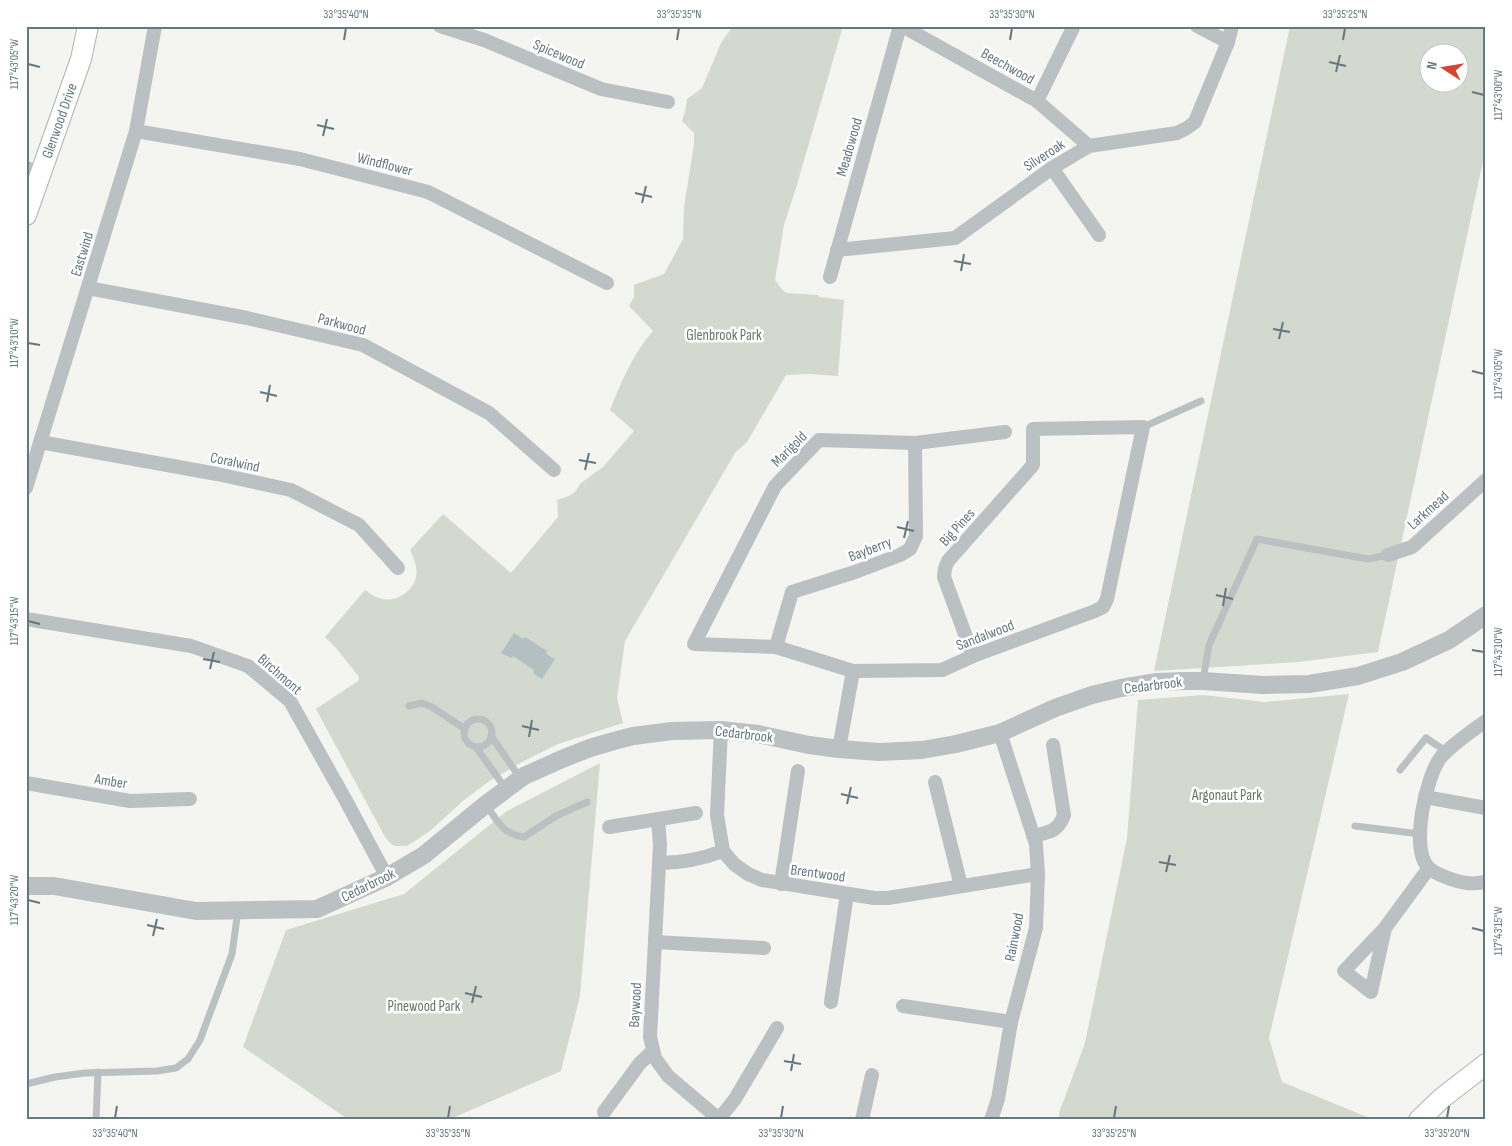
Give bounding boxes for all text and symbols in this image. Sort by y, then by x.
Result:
text: 33°35'40"N [323,7,369,22]
text: 33°35'35"N [657,7,701,22]
text: 33°35'30"N [989,7,1035,22]
text: 33°35'25"N [1323,7,1367,22]
street label: Spicewood [530,35,588,74]
text: 117°43'05"W [7,39,22,89]
north arrow [1420,42,1470,92]
street label: Beechwood [978,44,1038,89]
text: N [1423,60,1441,71]
text: 117°43'00"W [1491,69,1506,120]
street label: Glenwood Drive [38,81,82,161]
street label: Meadowood [832,116,867,179]
street label: Silveroak [1020,135,1069,176]
street label: Windflower [355,148,415,181]
street label: Eastwind [67,230,98,279]
street label: Parkwood [316,309,368,340]
text: 117°43'10"W [7,318,22,368]
park label: Glenbrook Park [686,326,762,345]
text: 117°43'05"W [1491,349,1506,399]
street label: Marigold [767,427,811,471]
street label: Coralwind [209,448,261,477]
street label: Larkmead [1404,487,1453,534]
street label: Big Pines [935,504,979,550]
street label: Bayberry [846,532,895,566]
text: 117°43'15"W [7,596,22,646]
street label: Sandalwood [954,616,1017,655]
text: 117°43'10"W [1491,627,1506,677]
street label: Birchmont [253,650,306,699]
street label: Cedarbrook [1123,673,1183,698]
street label: Cedarbrook [714,722,774,747]
street label: Amber [92,769,129,794]
park label: Argonaut Park [1191,786,1262,805]
street label: Brentwood [789,860,846,887]
street label: Cedarbrook [338,864,399,907]
text: 117°43'20"W [7,875,22,925]
text: 117°43'15"W [1491,906,1506,956]
street label: Rainwood [1001,911,1028,963]
street label: Baywood [625,982,646,1028]
park label: Pinewood Park [388,997,461,1016]
text: 33°35'40"N [92,1126,138,1141]
text: 33°35'35"N [426,1126,470,1141]
text: 33°35'30"N [758,1126,804,1141]
text: 33°35'25"N [1092,1126,1136,1141]
text: 33°35'20"N [1424,1126,1470,1141]

